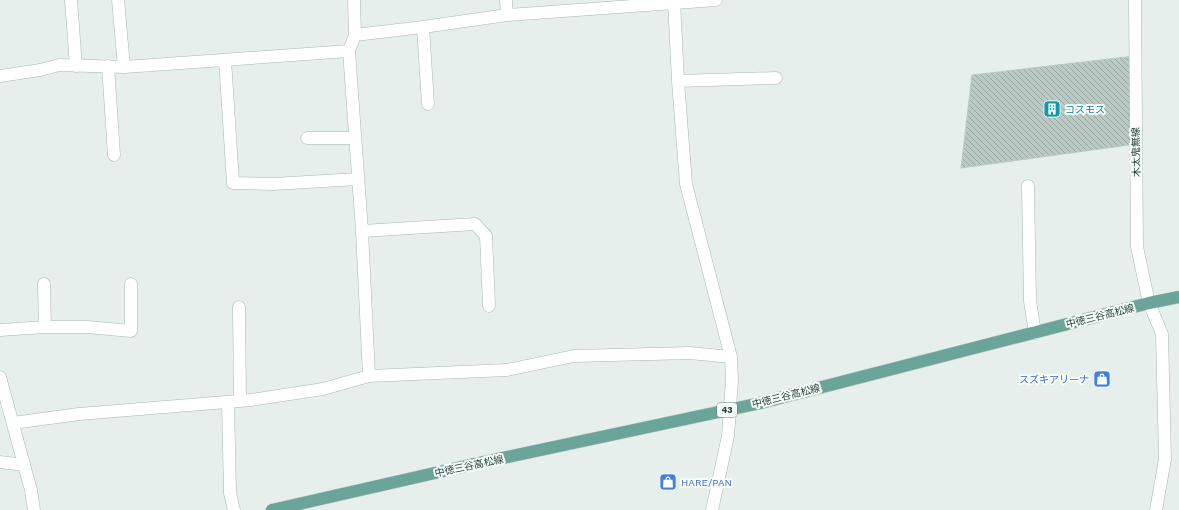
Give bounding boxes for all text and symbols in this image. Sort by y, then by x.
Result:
building icon: コスモス [1042,99,1062,119]
place label: コスモス [1065,104,1105,115]
street label: 木太鬼無線 [1130,127,1142,177]
street label: 中徳三谷高松線 [1065,302,1135,330]
shop icon: スズキアリーナ [1092,369,1112,389]
place label: スズキアリーナ [1019,374,1089,385]
street label: 中徳三谷高松線 [751,382,821,410]
road number: 43 [717,403,737,417]
street label: 中徳三谷高松線 [434,453,504,479]
shop icon: HARE/PAN [658,472,678,492]
place label: HARE/PAN [681,477,732,488]

